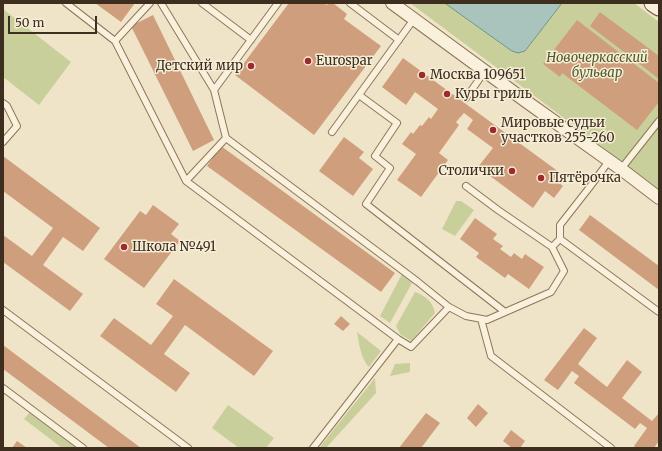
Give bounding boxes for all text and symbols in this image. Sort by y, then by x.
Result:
scale bar [10,8,99,34]
text: 50 m [15,15,44,30]
park label: Новочеркасский бульвар [546,50,648,81]
place label: Eurospar [316,53,373,69]
marker: Eurospar [303,56,313,66]
place label: Детский мир [156,58,243,74]
marker: Детский мир [246,61,256,71]
place label: Москва 109651 [430,67,525,83]
marker: Москва 109651 [417,70,427,80]
place label: Куры гриль [455,86,532,102]
marker: Куры гриль [442,89,452,99]
place label: Мировые судьи участков 255-260 [501,115,615,146]
marker: Мировые судьи участков 255-260 [488,125,498,135]
place label: Столички [438,163,504,179]
marker: Столички [507,166,517,176]
place label: Пятёрочка [549,170,621,186]
marker: Пятёрочка [536,173,546,183]
place label: Школа №491 [132,239,216,255]
marker: Школа №491 [119,242,129,252]

